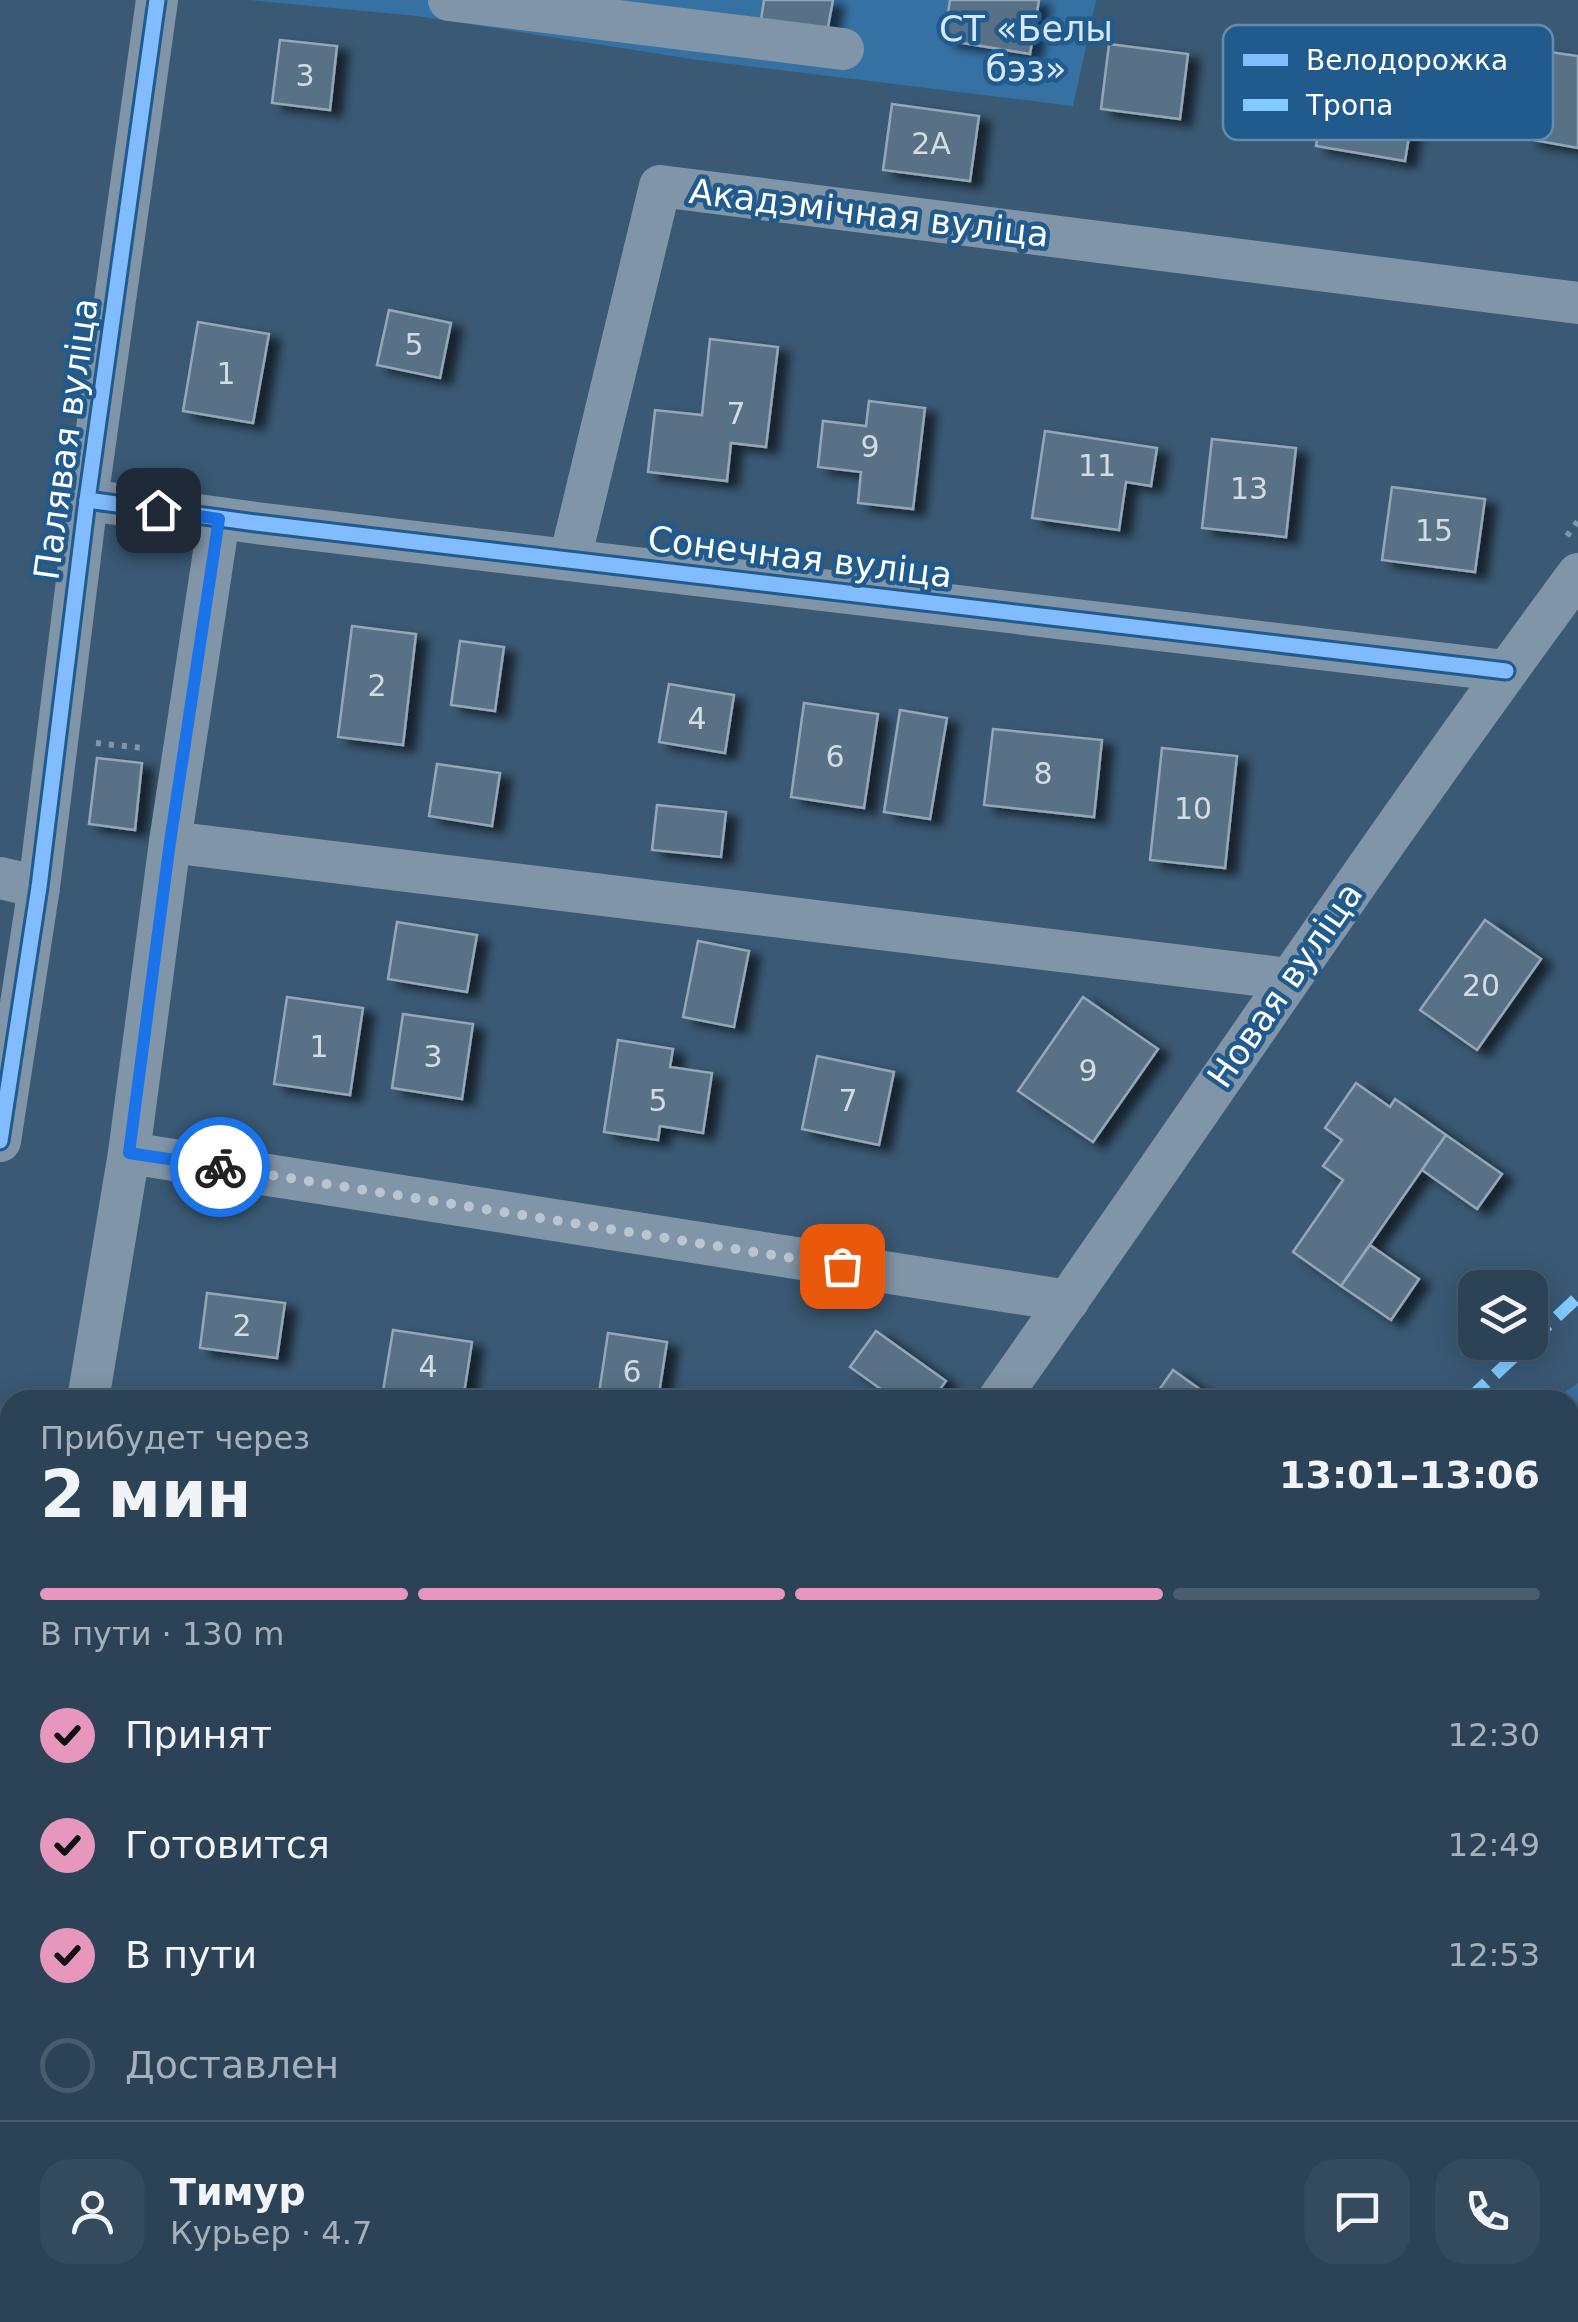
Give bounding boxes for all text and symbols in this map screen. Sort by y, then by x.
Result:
park label: СТ «Белы бэз» [939,9,1113,89]
legend [1223,25,1553,140]
text: Велодорожка [1306,44,1508,77]
house number: 3 [295,58,315,93]
text: Тропа [1305,89,1393,122]
house number: 2А [911,126,951,161]
street label: Акадэмічная вуліца [687,171,1051,255]
street label: Палявая вуліца [26,296,106,582]
house number: 5 [404,327,424,362]
house number: 1 [216,356,236,391]
house number: 7 [726,396,746,431]
house number: 9 [860,429,880,464]
house number: 11 [1078,448,1116,483]
pin [116,468,201,553]
house number: 13 [1230,471,1268,506]
icon: home [131,483,186,538]
house number: 15 [1415,513,1453,548]
street label: Сонечная вуліца [646,518,954,596]
house number: 2 [367,668,387,703]
house number: 4 [687,701,707,736]
house number: 6 [825,739,845,774]
house number: 8 [1033,756,1053,791]
house number: 10 [1174,791,1212,826]
street label: Новая вуліца [1200,875,1370,1095]
house number: 20 [1462,968,1500,1003]
house number: 1 [309,1029,329,1064]
house number: 3 [423,1039,443,1074]
house number: 9 [1078,1053,1098,1088]
house number: 5 [648,1083,668,1118]
house number: 7 [838,1083,858,1118]
courier [170,1117,270,1217]
icon: bike [193,1140,248,1195]
pin [800,1224,885,1309]
icon: bag [815,1239,870,1294]
map controls [1458,1270,1548,1360]
button: layers [1458,1270,1548,1360]
house number: 2 [232,1308,252,1343]
house number: 4 [418,1349,438,1384]
house number: 6 [622,1354,642,1389]
text: Прибудет через [40,1419,310,1457]
text: 13:01–13:06 [1279,1453,1540,1497]
text: 2 мин [40,1457,251,1532]
text: В пути · 130 m [40,1615,284,1653]
icon: check [40,1708,95,1763]
text: Принят [125,1713,272,1757]
text: 12:30 [1448,1716,1540,1754]
icon: check [40,1818,95,1873]
text: Готовится [125,1823,330,1867]
text: 12:49 [1448,1826,1540,1864]
icon: check [40,1928,95,1983]
text: В пути [125,1933,257,1977]
text: 12:53 [1448,1936,1540,1974]
text: Доставлен [125,2043,339,2087]
button: person [40,2159,145,2264]
button: chat [1305,2159,1410,2264]
button: phone [1435,2159,1540,2264]
text: Тимур [170,2170,306,2214]
text: Курьер · 4.7 [170,2214,372,2252]

